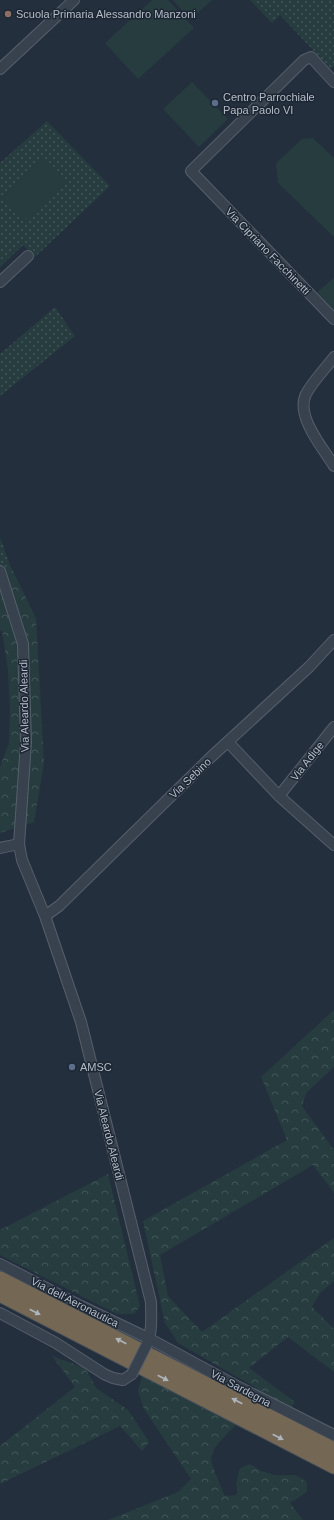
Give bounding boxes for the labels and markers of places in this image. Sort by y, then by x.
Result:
place label: Scuola Primaria Alessandro Manzoni [16,8,196,20]
marker: Scuola Primaria Alessandro Manzoni [3,9,13,19]
place label: Centro Parrochiale Papa Paolo VI [223,91,315,116]
marker: Centro Parrochiale Papa Paolo VI [210,98,220,108]
place label: AMSC [80,1061,112,1073]
marker: AMSC [67,1062,77,1072]

